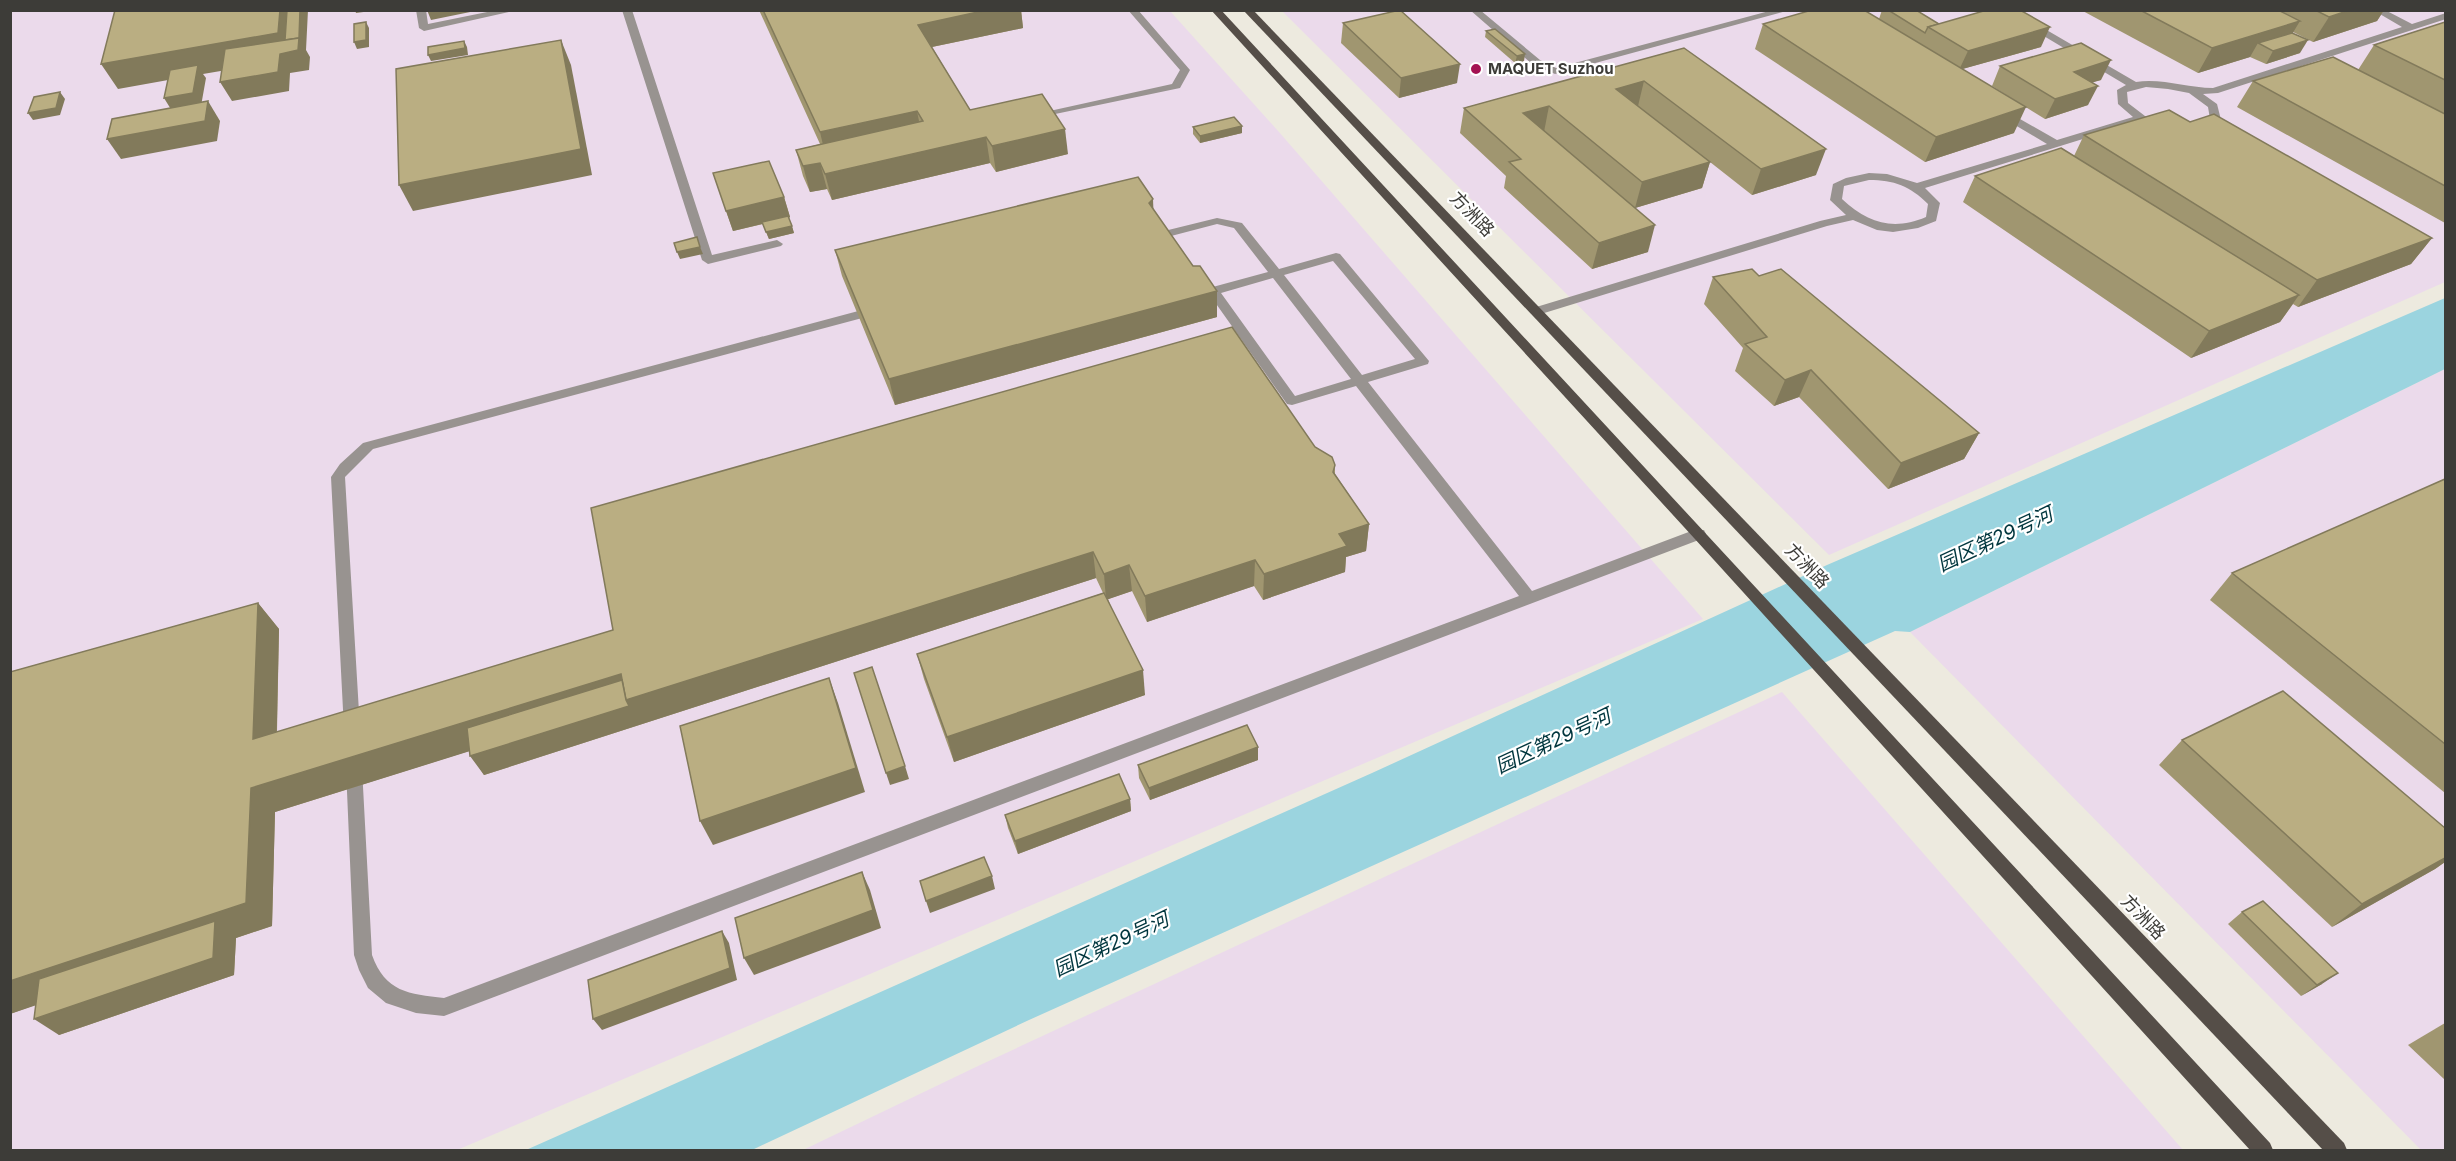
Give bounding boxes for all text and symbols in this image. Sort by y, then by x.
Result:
place label: MAQUET Suzhou [1488,59,1613,78]
marker: MAQUET Suzhou [1469,62,1483,76]
street label: 方洲路 [1446,187,1499,240]
water label: 园区第29号河 [1933,500,2060,576]
street label: 方洲路 [1781,539,1834,592]
water label: 园区第29号河 [1491,702,1618,778]
street label: 方洲路 [2117,890,2170,943]
water label: 园区第29号河 [1049,905,1176,981]

